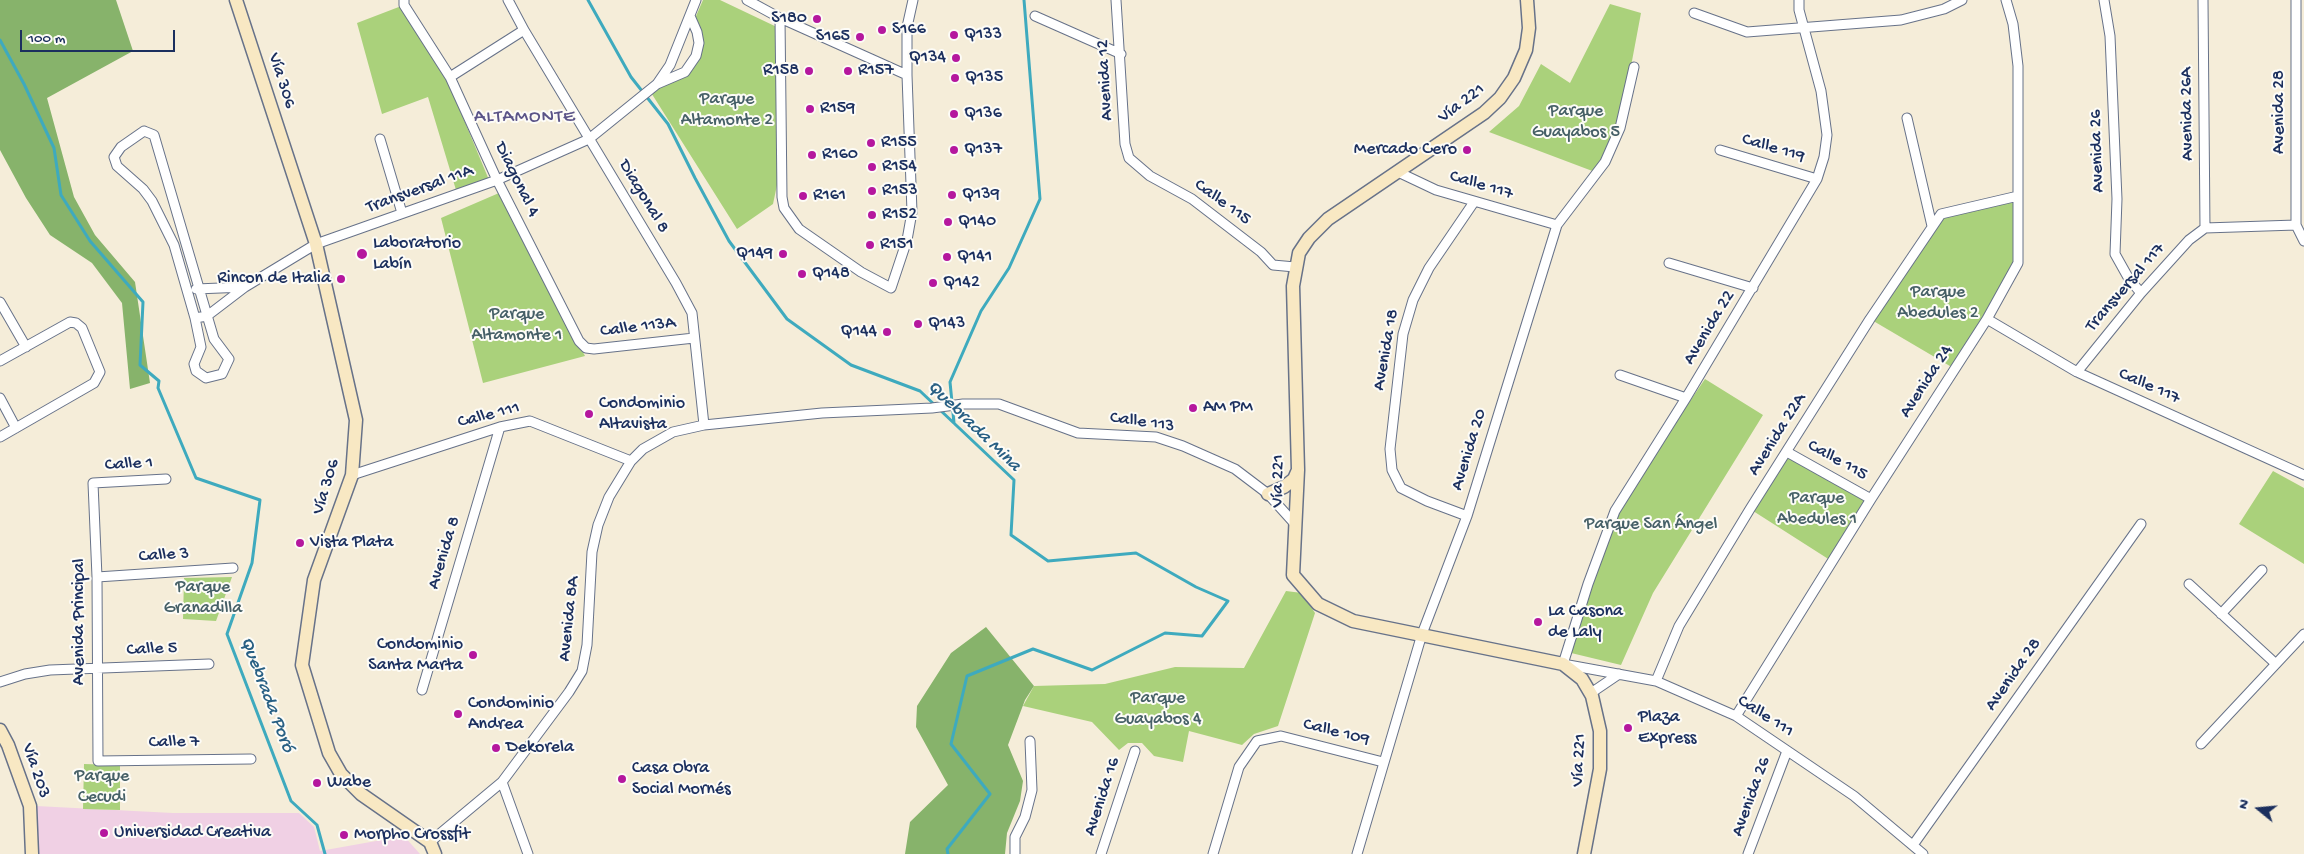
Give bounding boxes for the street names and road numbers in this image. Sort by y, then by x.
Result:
street label: Avenida 12 [1093,39,1119,121]
street label: Vía 306 [262,51,300,111]
street label: Avenida 26A [2176,67,2200,161]
street label: Avenida 28 [2269,70,2291,154]
street label: Vía 221 [1434,79,1490,129]
street label: Avenida 26 [2086,109,2110,193]
street label: Calle 119 [1739,129,1807,169]
street label: Diagonal 4 [489,139,543,221]
street label: Diagonal 8 [613,156,673,238]
street label: Transversal 11A [364,161,476,219]
street label: Calle 117 [1447,166,1515,206]
street label: Calle 115 [1189,175,1255,231]
street label: Transversal 117 [2081,239,2171,337]
street label: Avenida 22 [1679,287,1741,369]
street label: Avenida 18 [1369,308,1405,392]
street label: Calle 113A [599,313,677,343]
street label: Avenida 24 [1895,342,1959,422]
street label: Calle 117 [2115,364,2183,410]
street label: Avenida 22A [1744,390,1812,480]
street label: Calle 111 [456,398,522,434]
street label: Avenida 20 [1447,407,1493,493]
street label: Calle 113 [1108,408,1176,438]
street label: Calle 115 [1803,436,1871,486]
street label: Calle 1 [104,453,154,477]
street label: Vía 221 [1268,454,1290,508]
street label: Vía 306 [308,457,346,517]
street label: Avenida 8 [424,514,466,592]
street label: Calle 3 [138,543,190,569]
street label: Avenida Principal [69,559,91,685]
street label: Avenida 8A [555,575,585,663]
street label: Avenida 28 [1981,634,2047,716]
street label: Calle 5 [126,638,178,662]
street label: Calle 111 [1733,691,1797,743]
street label: Calle 109 [1301,714,1371,752]
street label: Calle 7 [149,732,199,754]
street label: Vía 221 [1568,733,1592,787]
street label: Vía 203 [16,741,54,801]
street label: Avenida 26 [1728,754,1776,840]
street label: Avenida 16 [1080,755,1126,839]

